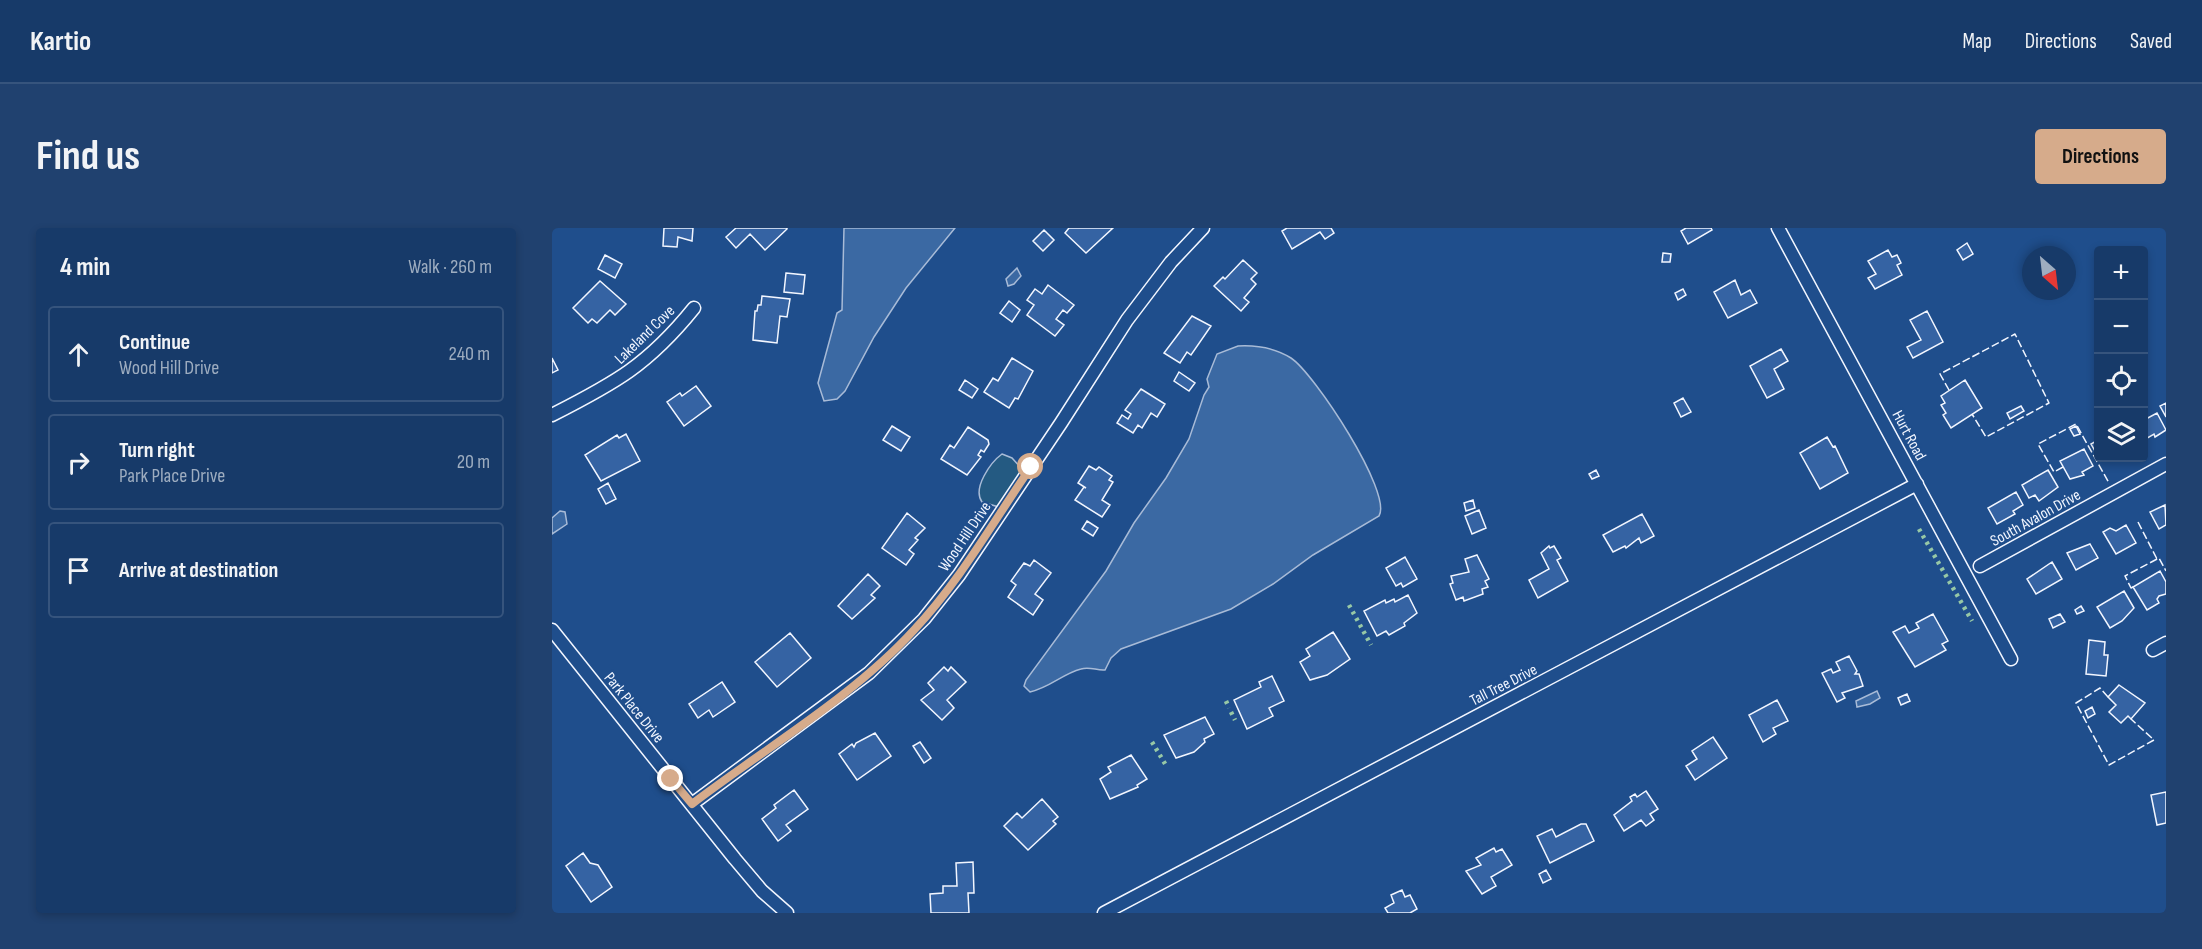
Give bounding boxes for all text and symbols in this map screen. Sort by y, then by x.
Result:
text: Kartio [30,25,91,58]
text: Map [1962,29,1992,54]
text: Directions [2025,29,2097,54]
text: Saved [2130,29,2172,54]
button: Directions [2035,129,2166,184]
text: Find us [36,131,140,182]
north arrow [2022,246,2076,300]
map controls [2094,246,2148,462]
button: + [2094,246,2148,300]
text: 4 min [60,252,110,283]
text: Walk · 260 m [408,255,492,279]
button: − [2094,300,2148,354]
street label: Lakeland Cove [611,302,679,368]
text: Continue [119,329,190,356]
icon: ahead [62,338,95,371]
text: 240 m [449,342,490,366]
button: locate [2094,354,2148,408]
text: Wood Hill Drive [119,356,219,380]
street label: Hurt Road [1888,408,1930,464]
button: layers [2094,408,2148,462]
text: Turn right [119,437,195,464]
icon: right [62,446,95,479]
text: 20 m [457,450,490,474]
route start [1017,453,1043,479]
text: Park Place Drive [119,464,225,488]
street label: South Avalon Drive [1987,486,2084,551]
street label: Wood Hill Drive [935,498,996,575]
icon: arrive [62,554,95,587]
text: Arrive at destination [119,557,278,584]
street label: Tall Tree Drive [1467,660,1541,710]
street label: Park Place Drive [600,669,668,747]
route end [657,765,683,791]

